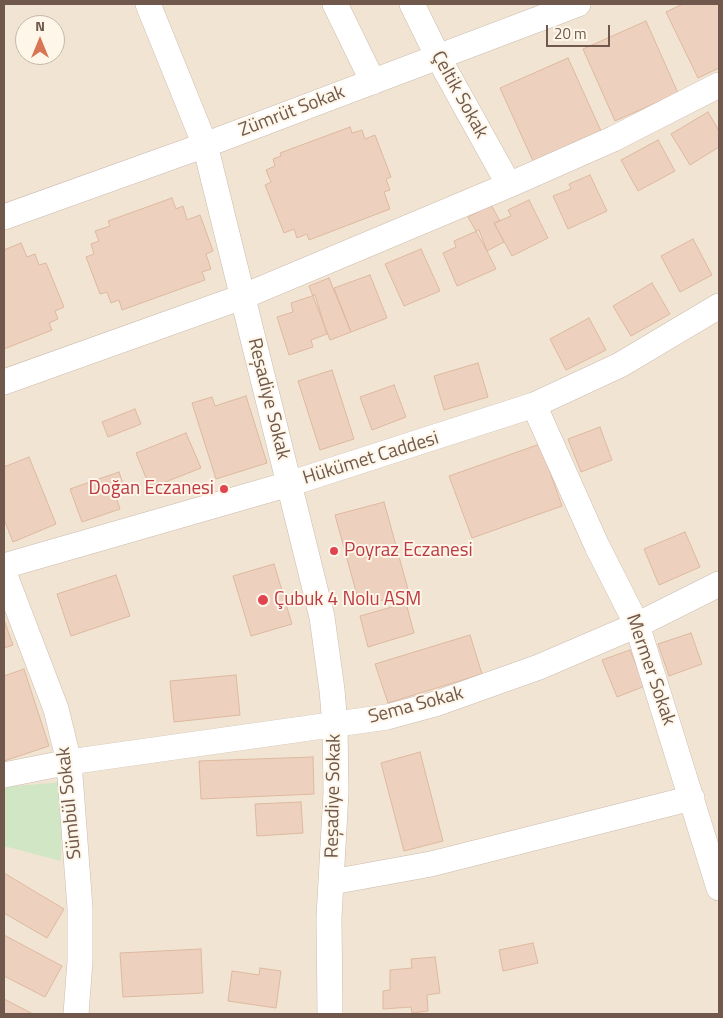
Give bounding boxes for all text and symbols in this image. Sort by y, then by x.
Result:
north arrow [15,15,65,65]
text: N [35,15,45,36]
scale bar [548,15,612,47]
text: 20 m [554,22,587,45]
street label: Çeltik Sokak [426,47,492,143]
street label: Zümrüt Sokak [236,81,348,143]
street label: Reşadiye Sokak [242,336,294,462]
street label: Hükümet Caddesi [300,427,442,491]
place label: Doğan Eczanesi [88,478,214,500]
marker: Doğan Eczanesi [218,483,230,495]
place label: Poyraz Eczanesi [344,540,473,562]
marker: Poyraz Eczanesi [328,545,340,557]
place label: Çubuk 4 Nolu ASM [274,589,421,611]
marker: Çubuk 4 Nolu ASM [256,593,270,607]
street label: Mermer Sokak [620,611,680,729]
street label: Sema Sokak [366,682,466,730]
street label: Reşadiye Sokak [322,734,346,858]
street label: Sümbül Sokak [53,746,87,860]

